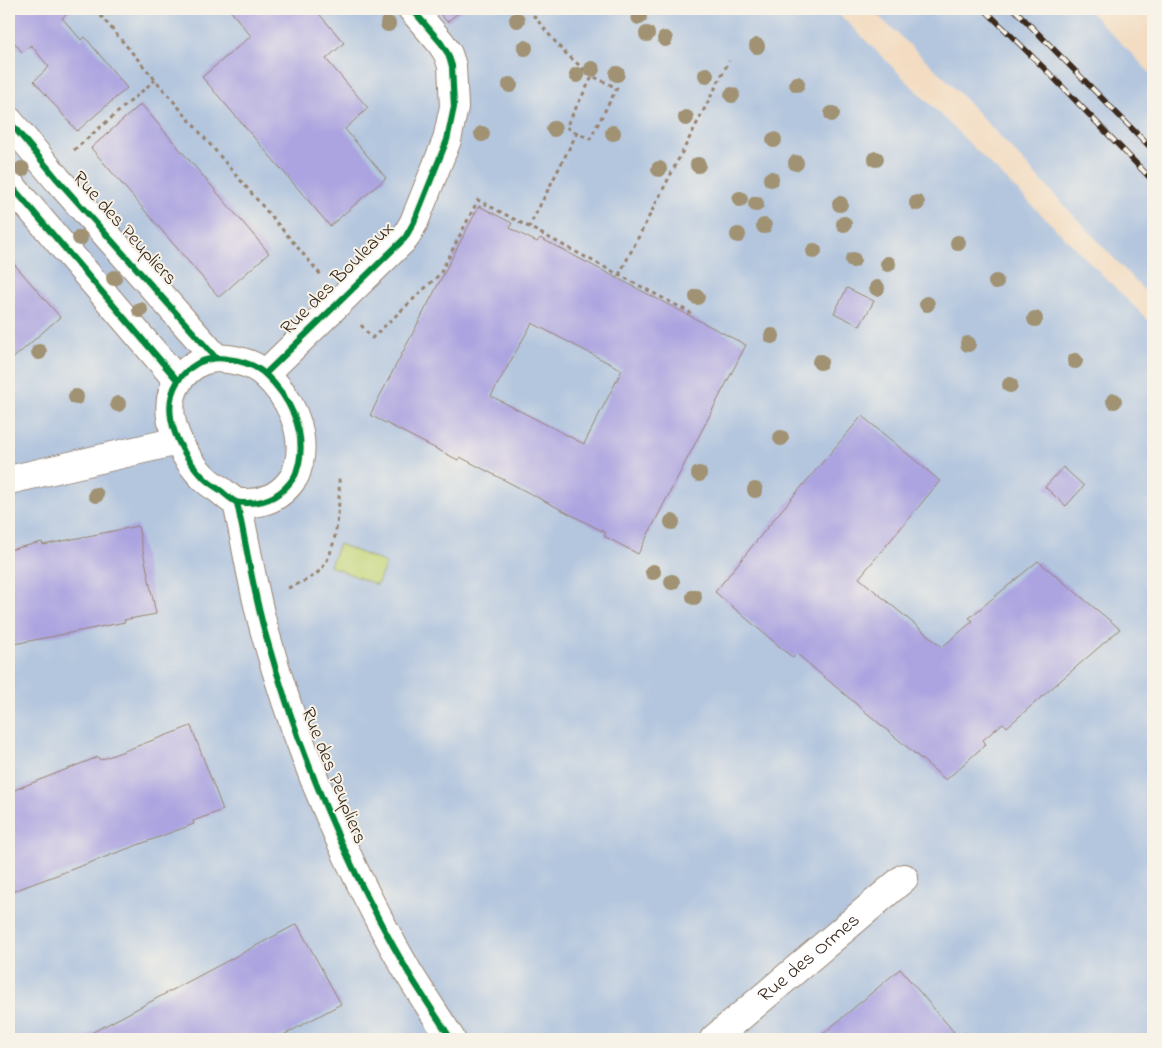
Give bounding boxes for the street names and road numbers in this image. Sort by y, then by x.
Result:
street label: Rue des Peupliers [65,165,183,293]
street label: Rue des Bouleaux [275,216,401,342]
street label: Rue des Peupliers [292,703,374,849]
street label: Rue des Ormes [752,906,867,1010]

